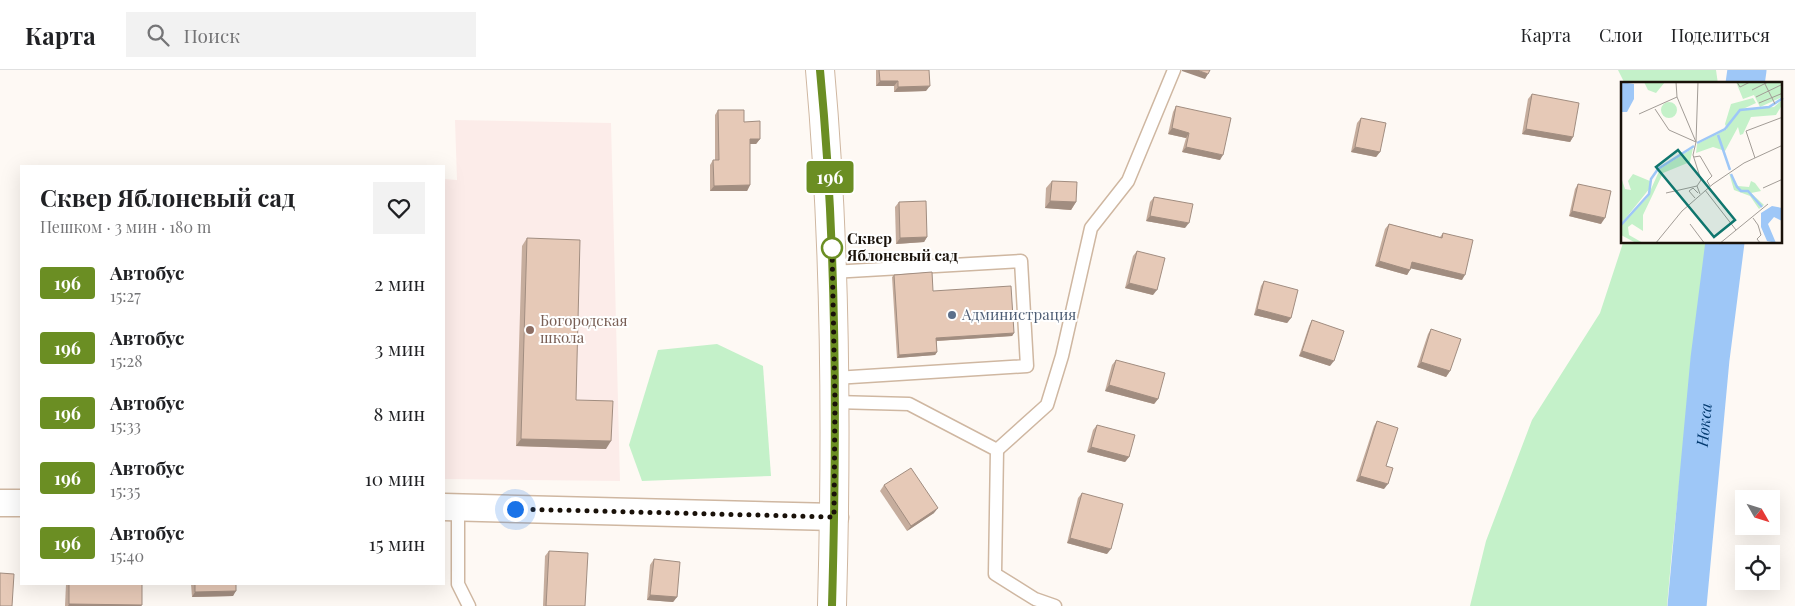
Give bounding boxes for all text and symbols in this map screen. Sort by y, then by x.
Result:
search box [126,12,476,57]
text: Карта [25,19,96,51]
icon: search [144,21,172,49]
text: Поиск [184,22,240,48]
text: Карта [1520,23,1571,47]
text: Слои [1599,23,1643,47]
text: Поделиться [1671,23,1770,47]
inset map [1621,82,1782,244]
line badge: 196 [801,161,859,193]
text: 196 [817,165,843,189]
text: Сквер Яблоневый сад [40,181,295,213]
button: heart [373,182,425,234]
text: Пешком · 3 мин · 180 m [40,216,211,237]
place label: Сквер Яблоневый сад [846,228,958,265]
marker: Сквер Яблоневый сад [821,237,843,259]
text: Автобус [110,259,185,285]
text: 2 мин [374,270,425,296]
text: 196 [54,271,81,295]
text: 15:27 [110,285,141,306]
place label: Администрация [961,304,1076,324]
marker: Администрация [946,309,958,321]
place label: Богородская школа [540,310,628,347]
text: Автобус [110,324,185,350]
marker: Богородская школа [524,324,536,336]
text: 3 мин [375,335,425,361]
text: 196 [54,336,81,360]
text: 15:28 [110,350,143,371]
text: Автобус [110,389,185,415]
text: 8 мин [373,400,425,426]
text: 196 [54,401,81,425]
water label: Нокса [1691,402,1716,448]
text: 15:33 [110,415,141,436]
text: Автобус [110,454,185,480]
text: 10 мин [365,465,425,491]
text: 196 [54,466,81,490]
text: 15:35 [110,480,140,501]
north arrow [1735,490,1780,535]
map controls [1735,490,1780,590]
your location [503,497,528,522]
text: Автобус [110,519,185,545]
text: 15 мин [369,530,425,556]
text: 196 [54,531,81,555]
text: 15:40 [110,545,144,566]
button: locate [1735,545,1780,590]

